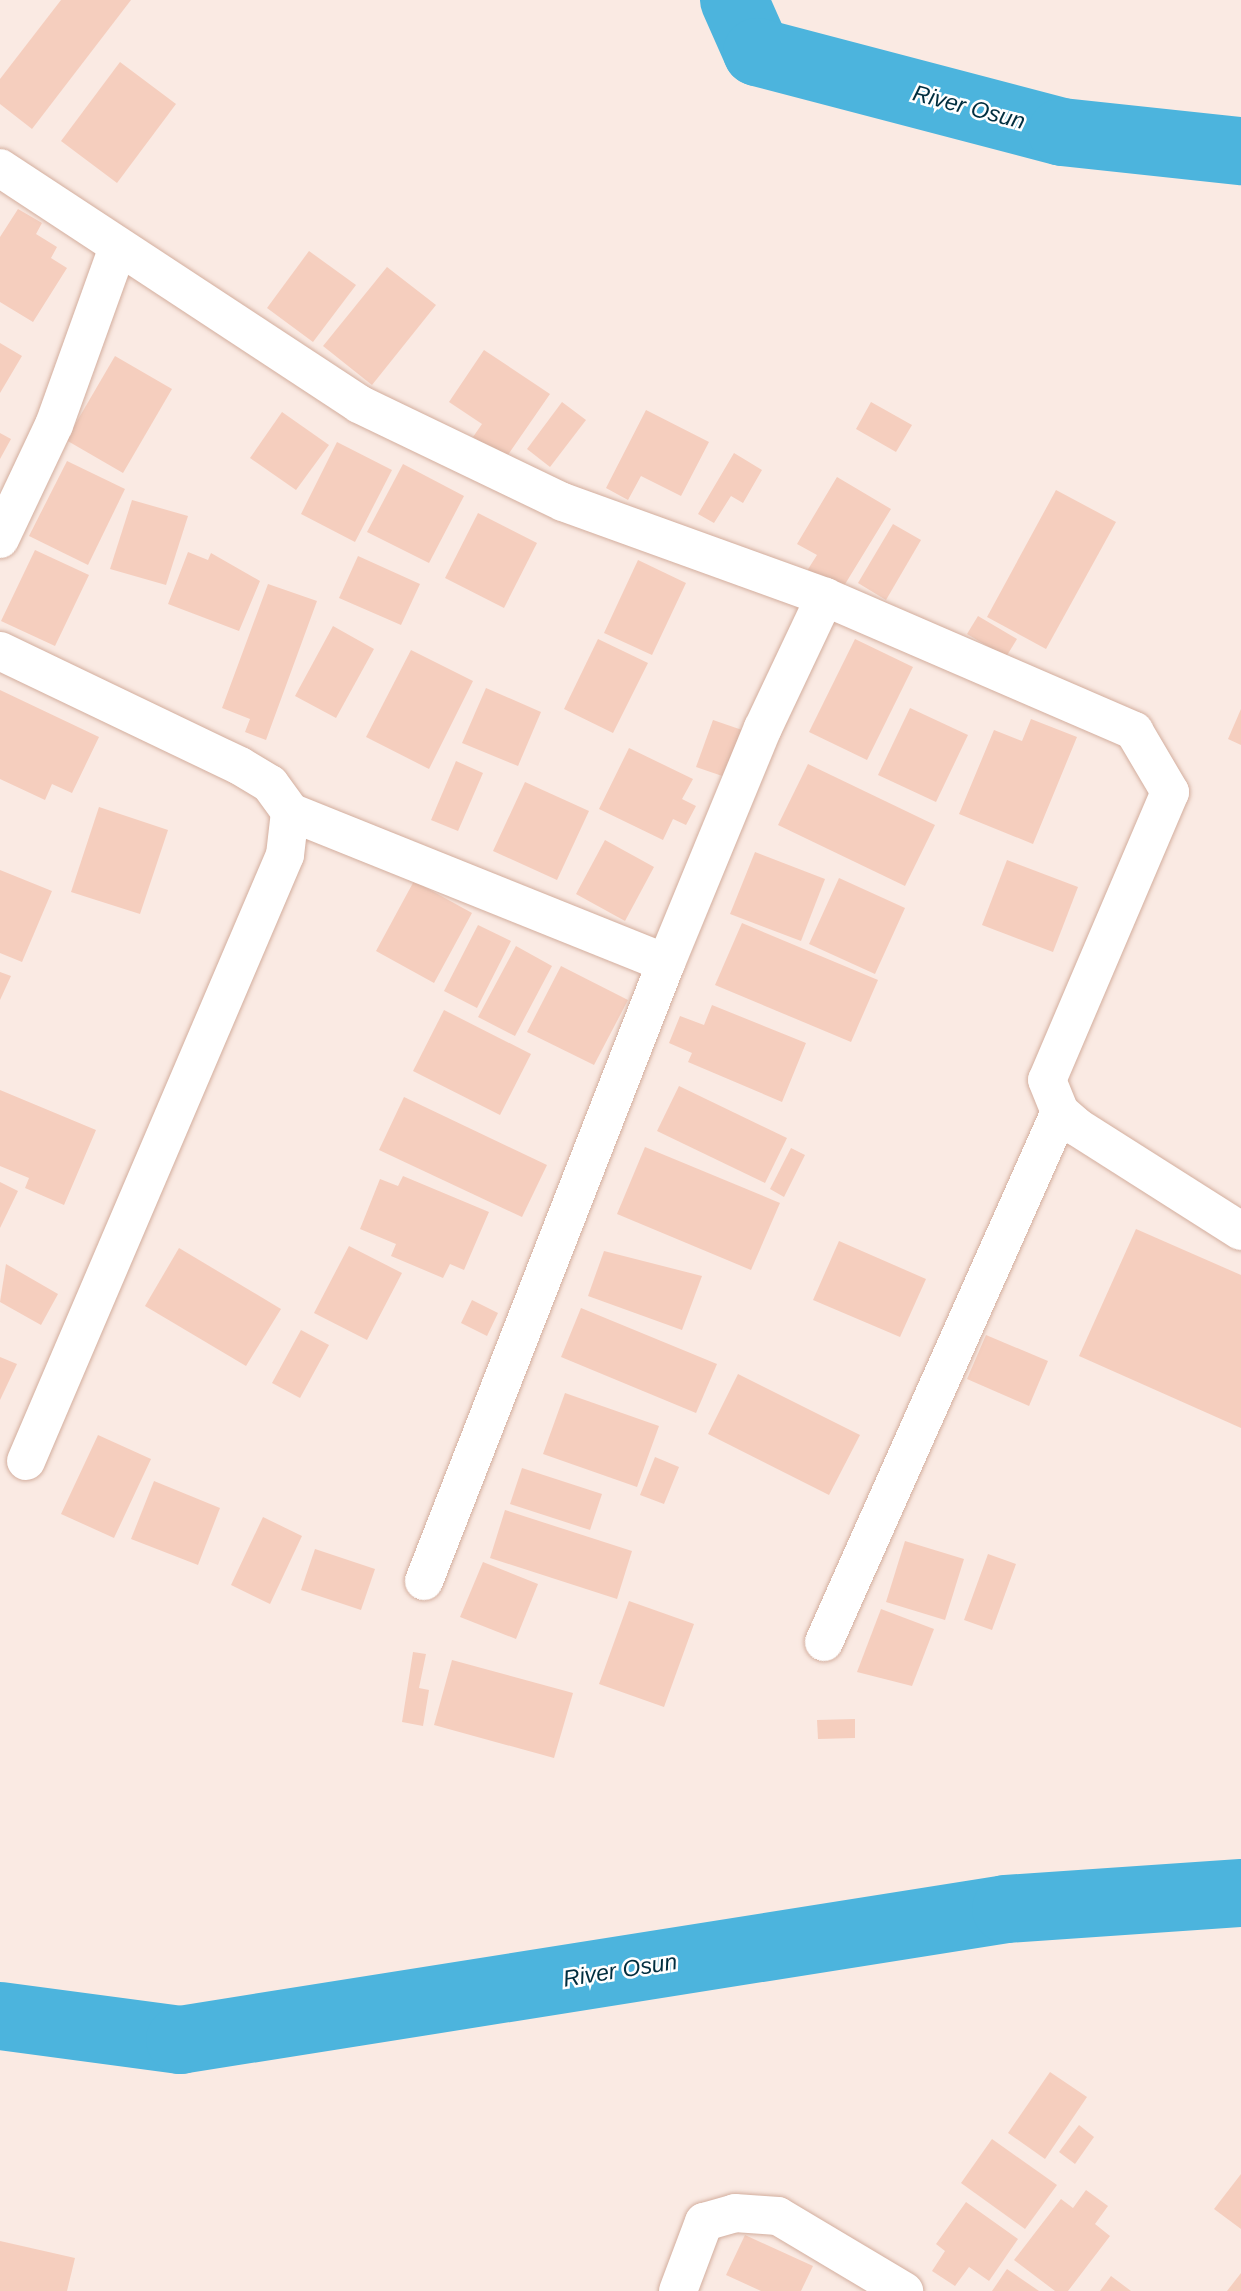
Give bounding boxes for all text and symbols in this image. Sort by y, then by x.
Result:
water label: River Osun [910,79,1028,135]
water label: River Osun [561,1947,679,1993]

